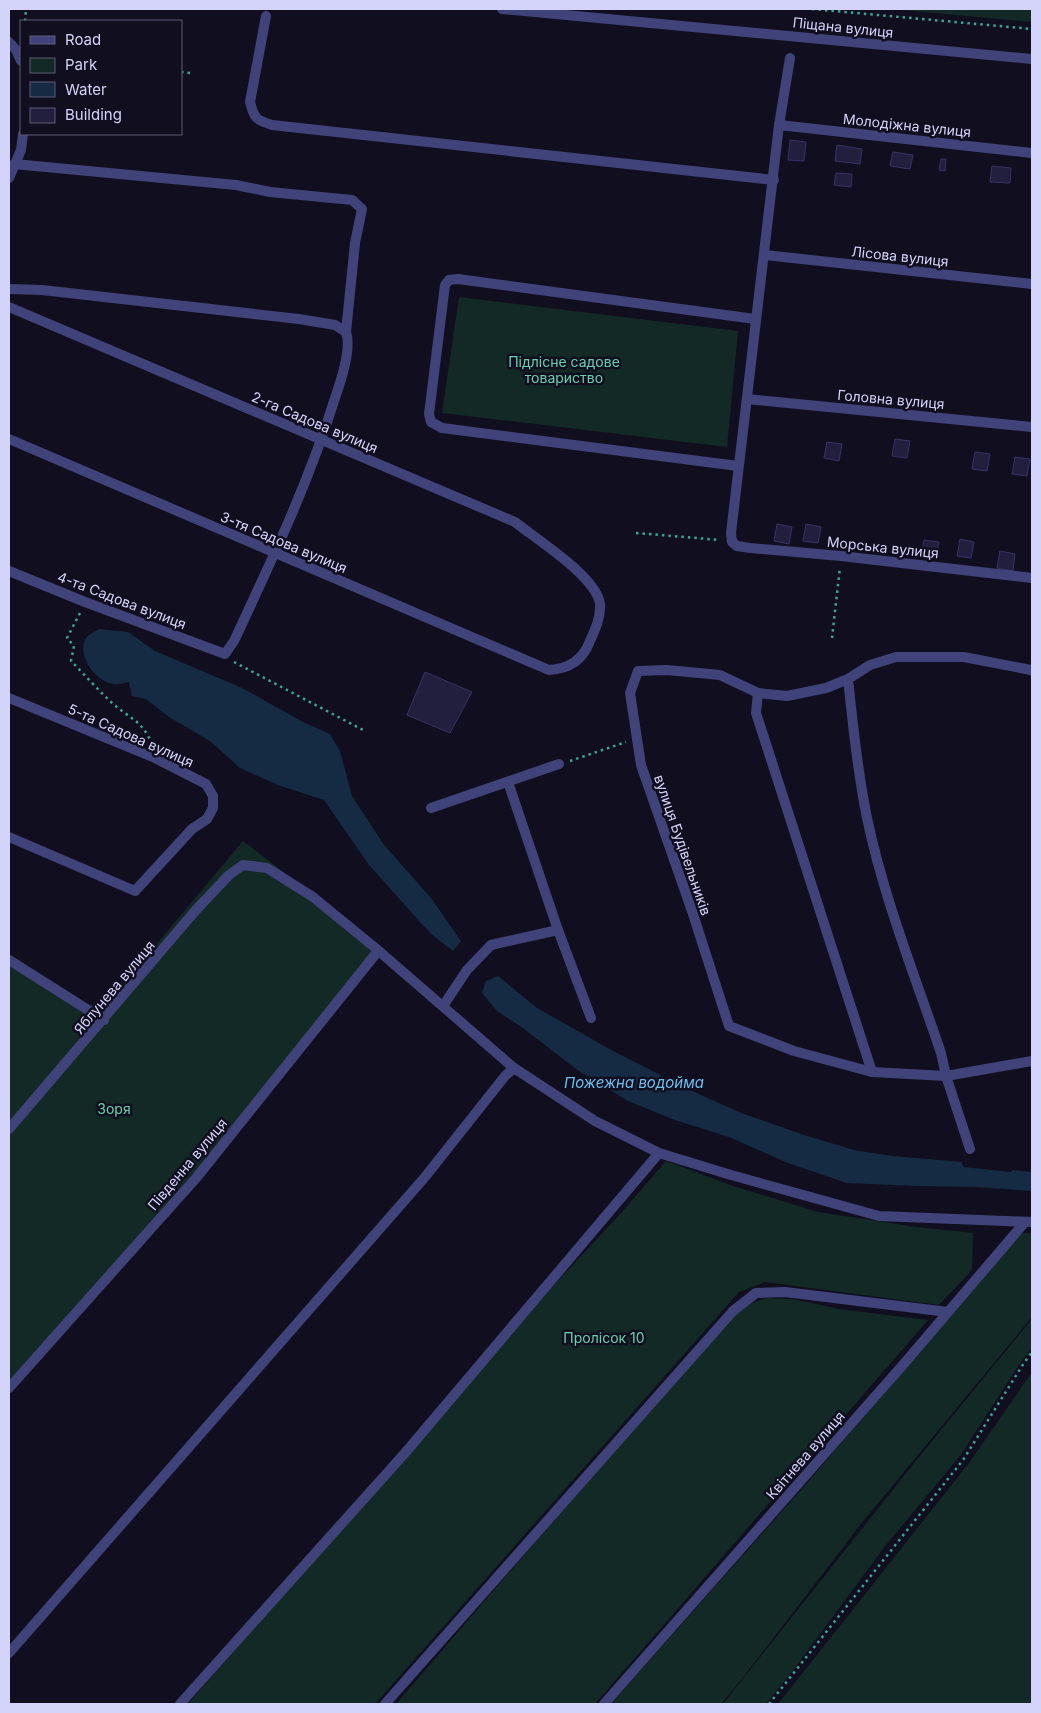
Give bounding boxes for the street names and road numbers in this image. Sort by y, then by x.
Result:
street label: Піщана вулиця [792,13,894,41]
street label: Молодіжна вулиця [842,110,972,140]
street label: Лісова вулиця [851,242,949,270]
street label: Головна вулиця [837,386,945,412]
street label: 2-га Садова вулиця [249,388,381,456]
street label: 3-тя Садова вулиця [218,508,350,576]
street label: Морська вулиця [826,533,940,561]
street label: 4-та Садова вулиця [55,568,189,632]
street label: 5-та Садова вулиця [65,700,197,770]
street label: вулиця Будівельників [651,773,715,918]
street label: Яблунева вулиця [70,937,158,1037]
street label: Південна вулиця [144,1115,230,1213]
street label: Квітнева вулиця [762,1407,848,1503]

